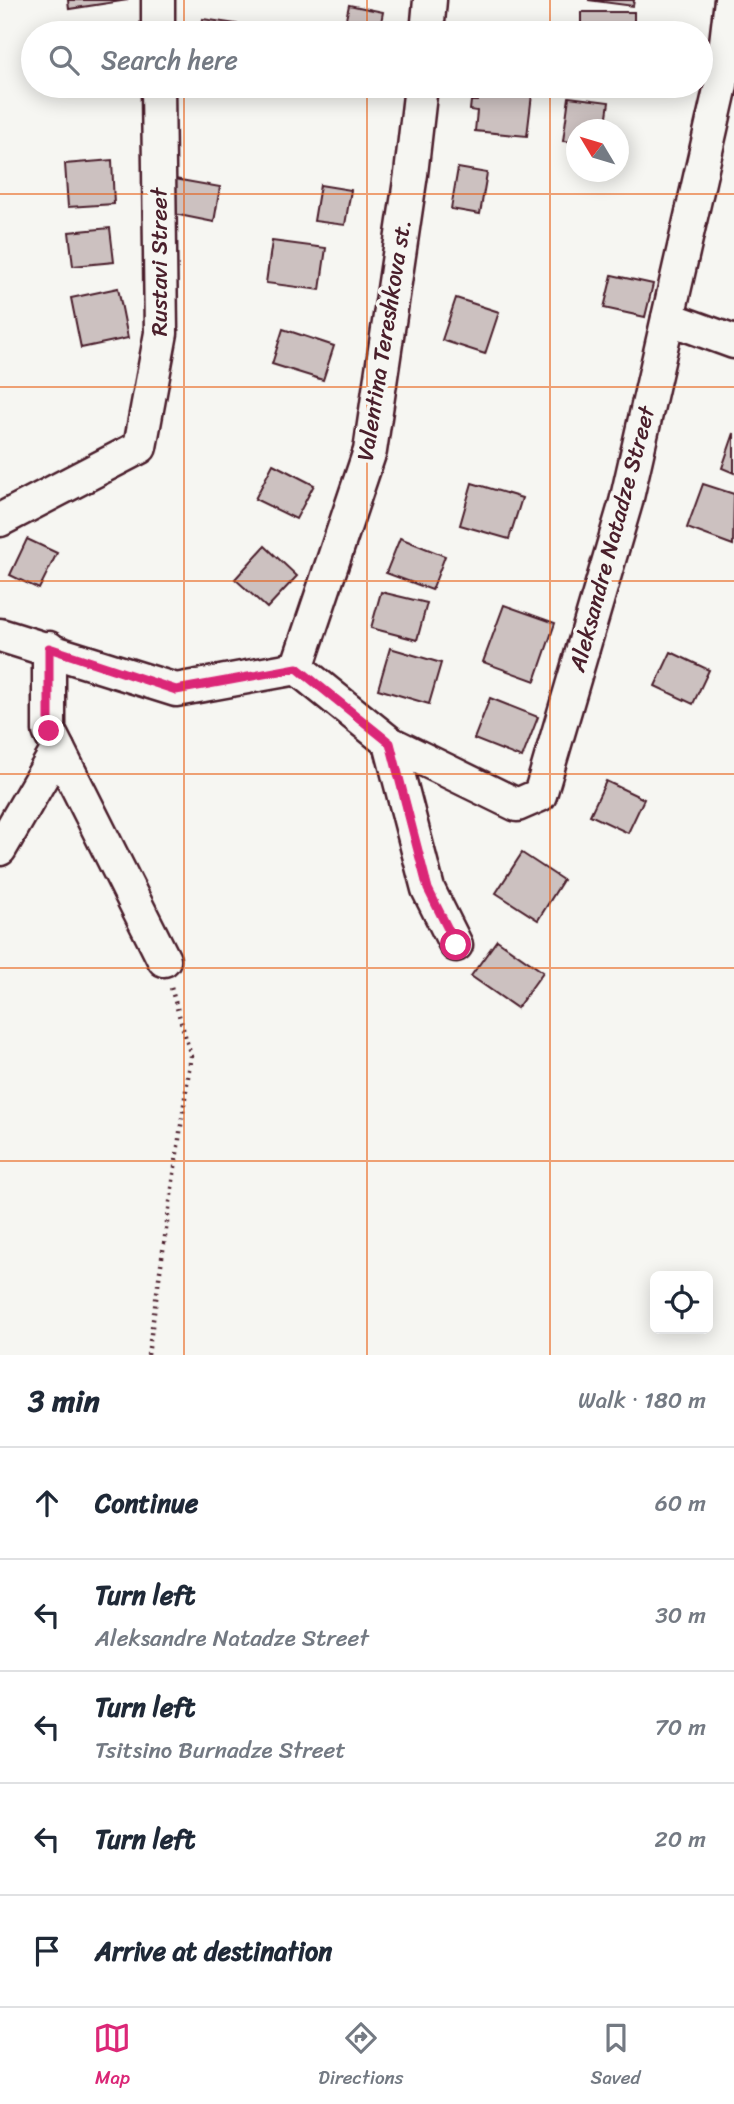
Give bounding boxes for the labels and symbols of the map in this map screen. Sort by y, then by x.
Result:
north arrow [566,119,629,182]
street label: Rustavi Street [139,186,180,336]
street label: Valentina Tereshkova st. [345,216,423,464]
street label: Aleksandre Natadze Street [557,400,668,677]
route end [33,715,64,746]
route start [440,929,471,960]

